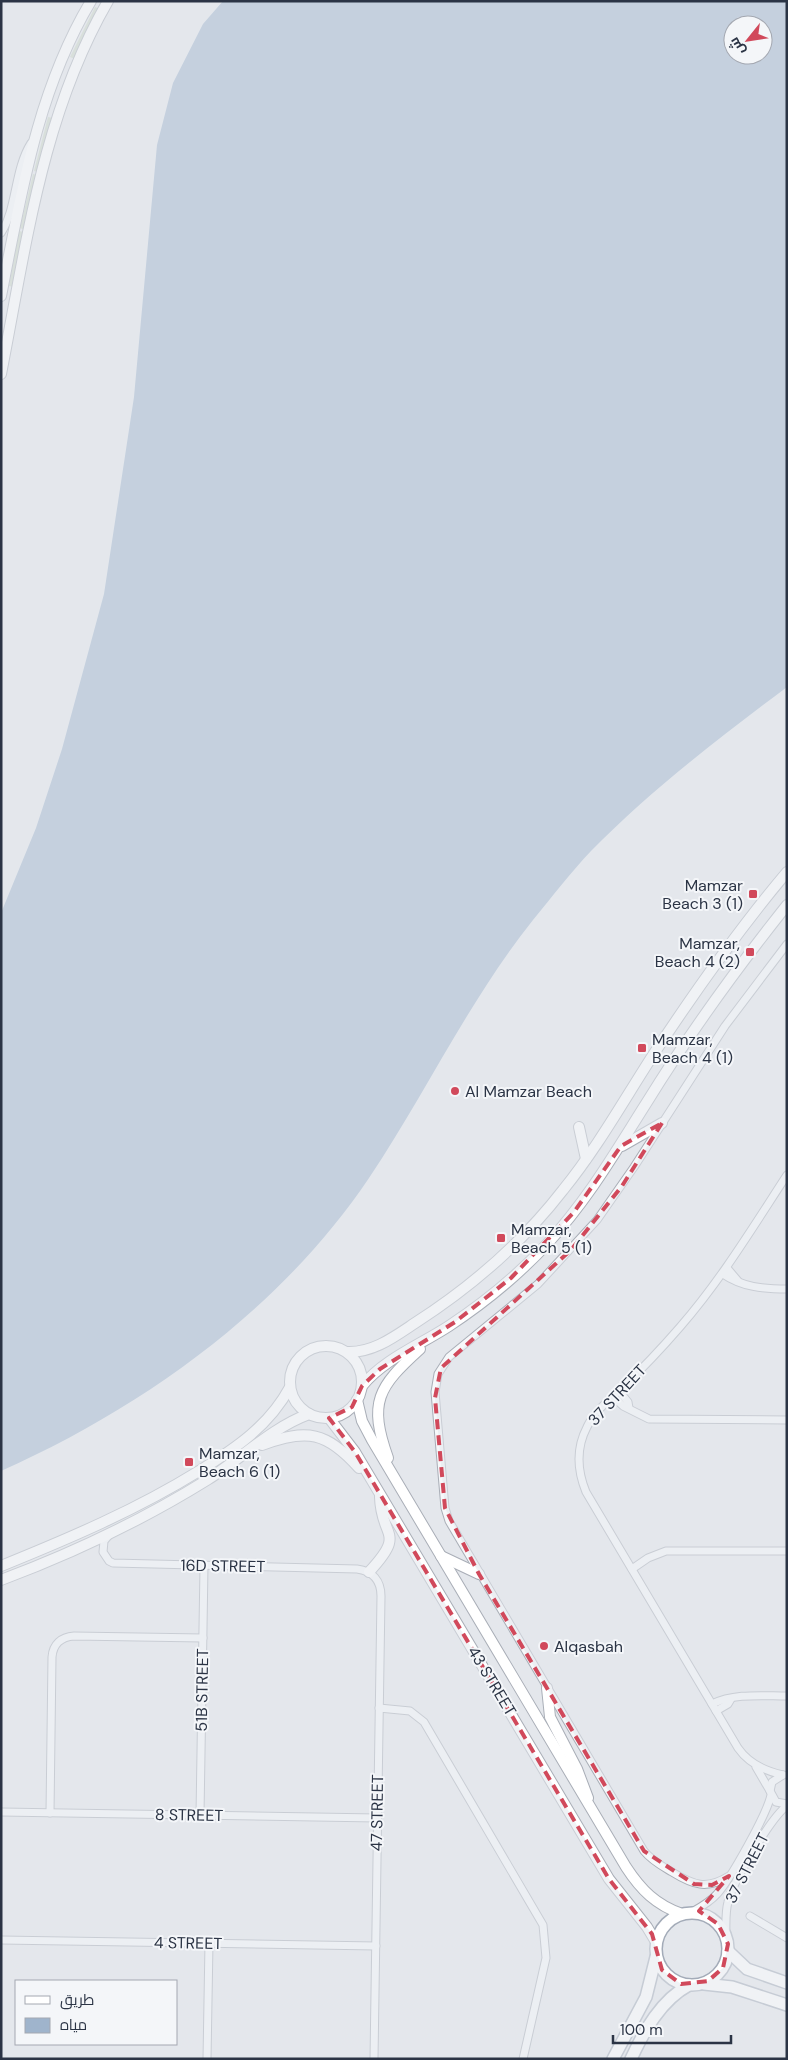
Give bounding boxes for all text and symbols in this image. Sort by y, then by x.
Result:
north arrow [723,15,773,65]
text: ش [724,34,749,59]
place label: Mamzar Beach 3 (1) [662,875,743,914]
marker: Mamzar Beach 3 (1) [747,888,759,900]
place label: Mamzar, Beach 4 (2) [655,933,740,972]
marker: Mamzar, Beach 4 (2) [744,946,756,958]
place label: Mamzar, Beach 4 (1) [652,1029,733,1068]
marker: Mamzar, Beach 4 (1) [636,1042,648,1054]
place label: Al Mamzar Beach [465,1081,592,1102]
marker: Al Mamzar Beach [449,1085,461,1097]
place label: Mamzar, Beach 5 (1) [511,1219,592,1258]
marker: Mamzar, Beach 5 (1) [495,1232,507,1244]
street label: 37 STREET [583,1360,651,1430]
place label: Mamzar, Beach 6 (1) [199,1443,280,1482]
marker: Mamzar, Beach 6 (1) [183,1456,195,1468]
street label: 16D STREET [180,1555,266,1577]
place label: Alqasbah [554,1636,623,1657]
marker: Alqasbah [538,1640,550,1652]
street label: 43 STREET [463,1642,521,1720]
street label: 51B STREET [191,1648,213,1732]
street label: 47 STREET [366,1774,388,1852]
street label: 8 STREET [155,1804,223,1826]
street label: 37 STREET [720,1829,774,1907]
street label: 4 STREET [154,1932,222,1954]
legend [15,1980,178,2045]
text: طريق [60,1990,94,2010]
scale bar [613,2012,730,2044]
text: مياه [60,2015,87,2035]
text: 100 m [620,2020,663,2040]

